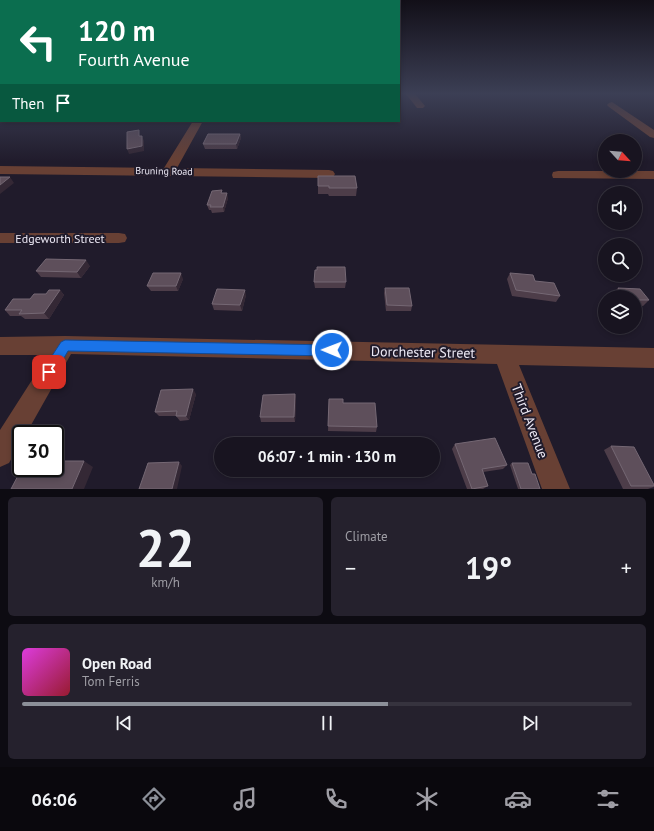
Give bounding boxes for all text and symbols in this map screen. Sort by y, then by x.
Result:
text: 120 m [78,12,155,49]
icon: left [12,16,64,68]
text: Fourth Avenue [78,48,190,71]
icon: arrive [52,92,74,114]
text: Then [12,94,44,113]
north arrow [598,134,642,178]
map controls [598,134,642,334]
street label: Bruning Road [135,164,193,178]
button: sound [598,186,642,230]
street label: Edgeworth Street [15,231,105,246]
button: search [598,238,642,282]
button: layers [598,290,642,334]
position arrow [311,329,353,371]
street label: Dorchester Street [371,342,476,362]
pin [32,355,66,389]
icon: arrive [38,361,60,383]
street label: Third Avenue [508,381,552,461]
speed limit sign: 30 [12,425,64,477]
text: 06:07 · 1 min · 130 m [258,447,396,466]
text: 22 [136,514,195,581]
text: Climate [345,528,388,545]
text: 19° [465,548,512,587]
text: − [345,554,356,582]
text: + [621,554,632,582]
text: km/h [151,574,180,591]
text: Open Road [82,654,152,673]
text: Tom Ferris [82,673,140,690]
icon: previous [113,712,135,734]
icon: pause [316,712,338,734]
icon: next [519,712,541,734]
icon: directions [140,785,168,813]
icon: music [231,785,259,813]
icon: phone [322,785,350,813]
icon: climate [413,785,441,813]
icon: car [504,785,532,813]
icon: filters [594,785,622,813]
text: 06:06 [31,788,77,811]

